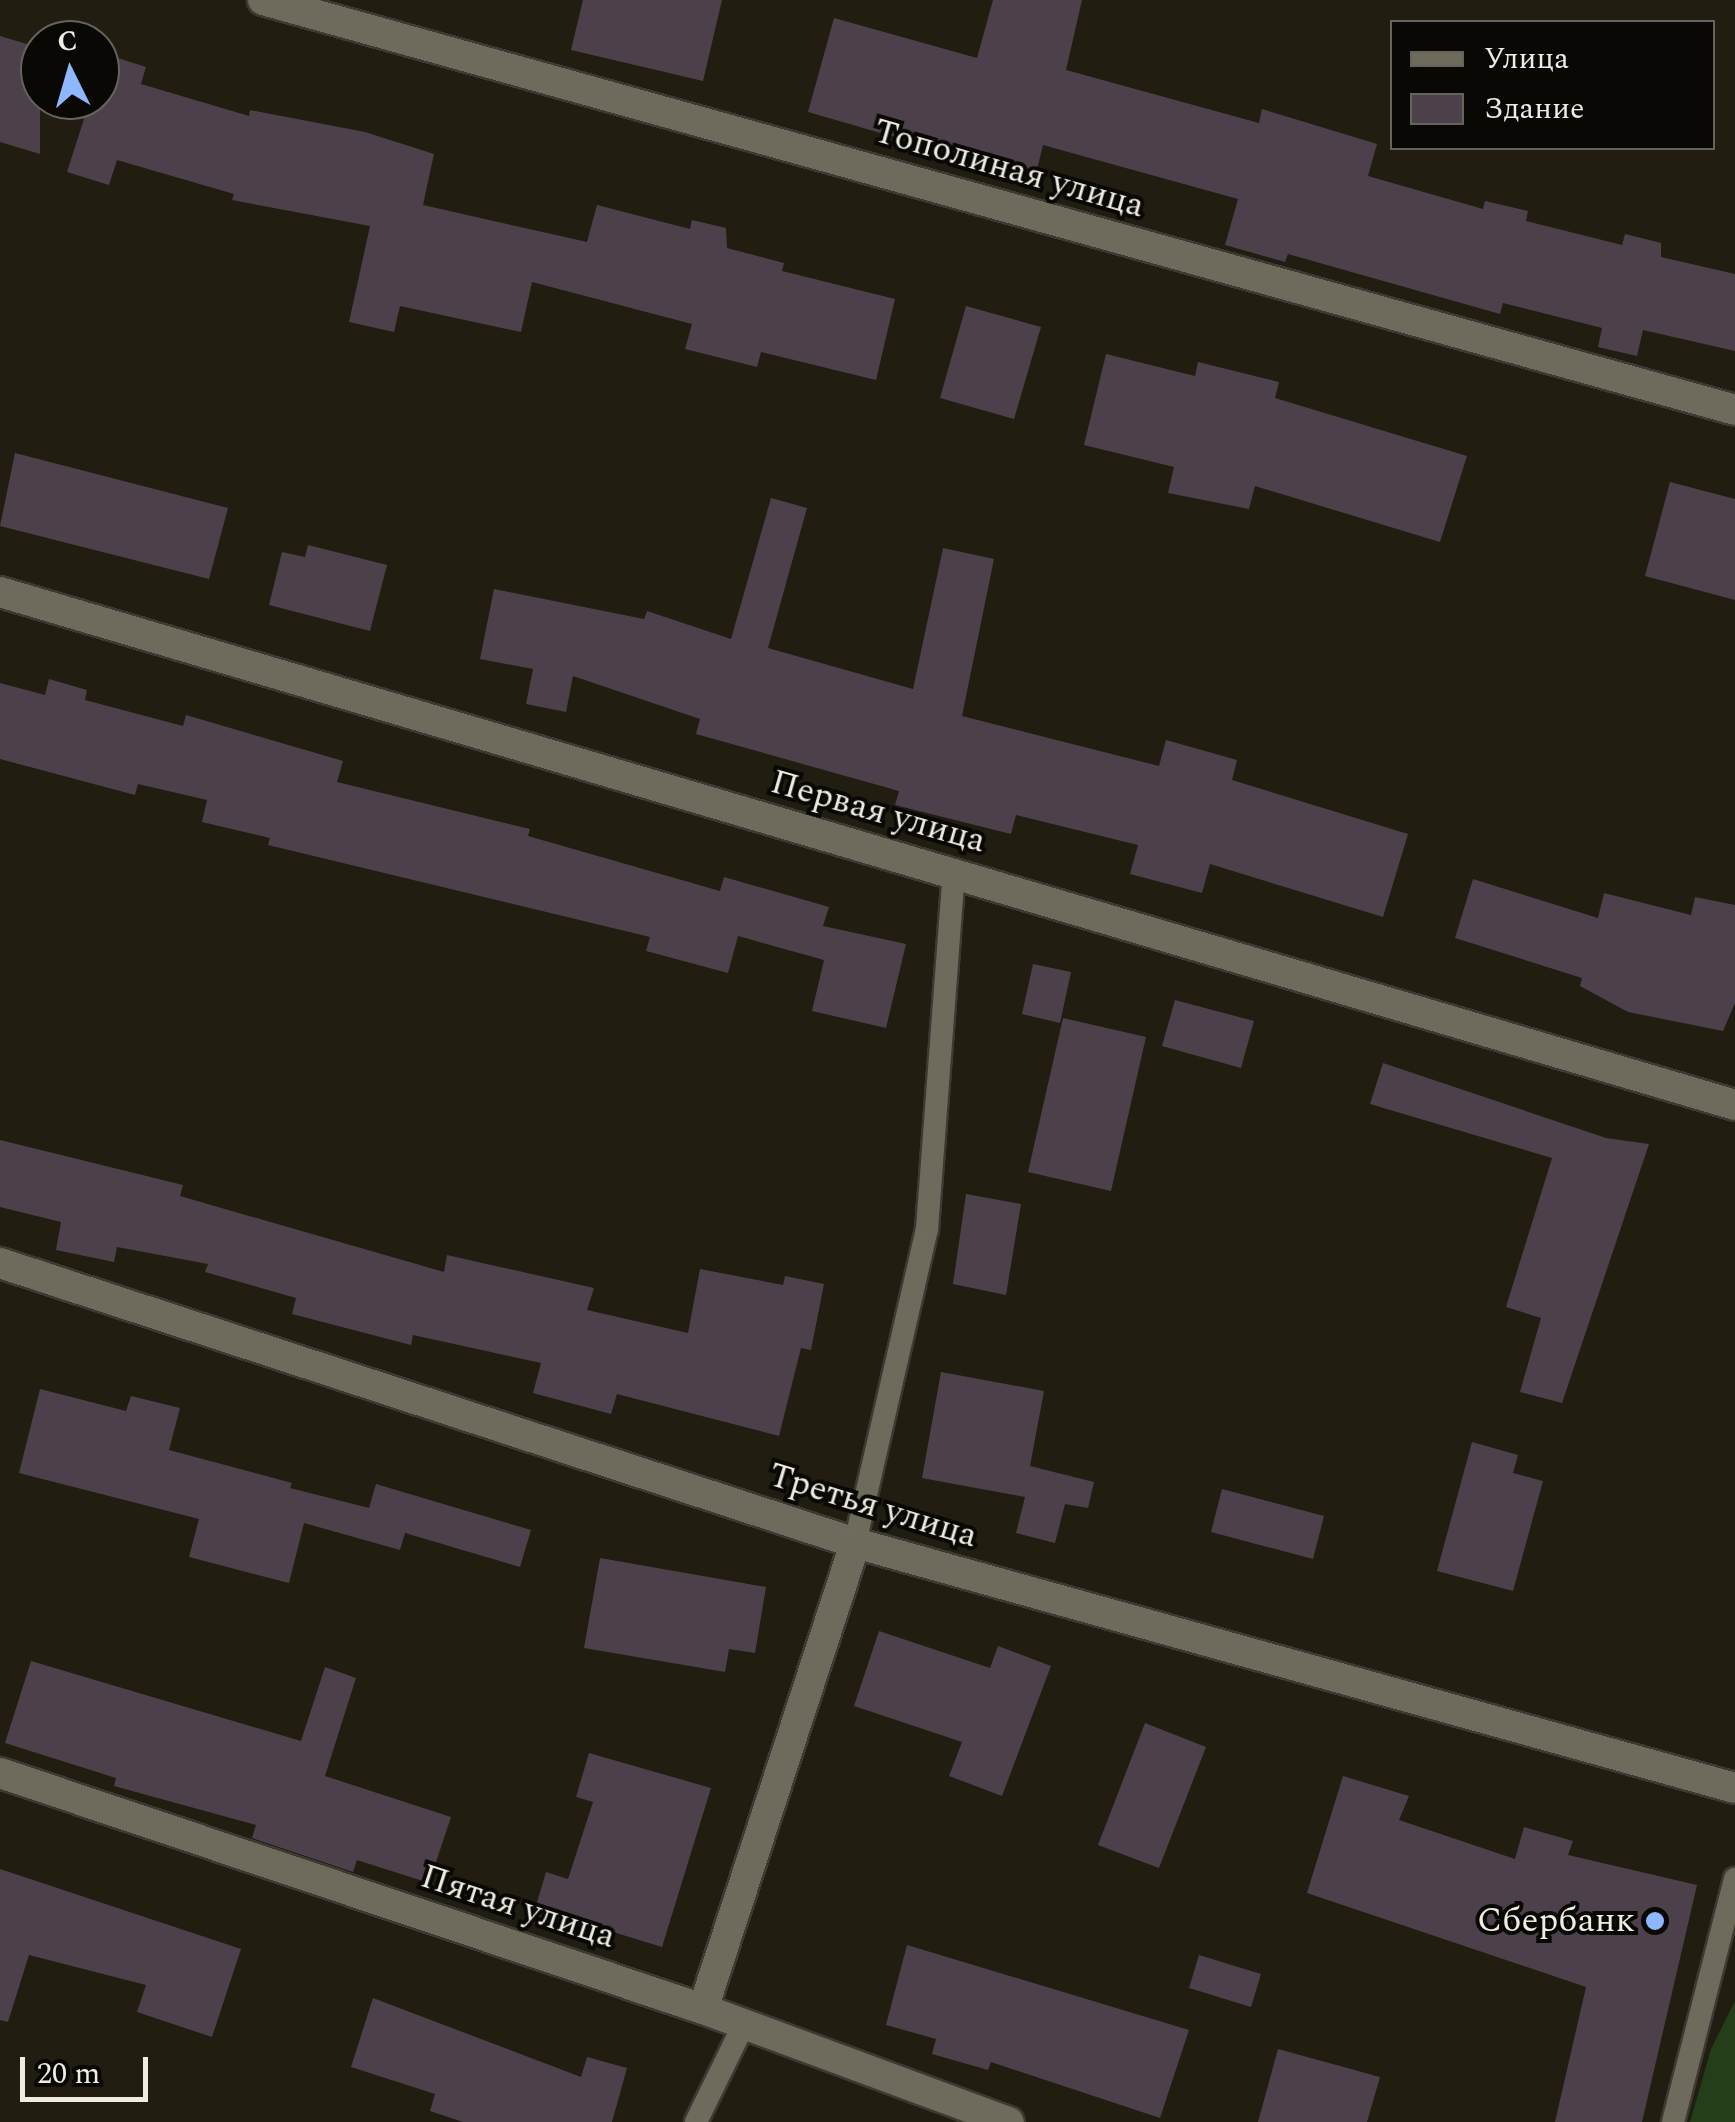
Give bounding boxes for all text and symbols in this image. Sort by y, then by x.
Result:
text: С [56,19,79,64]
north arrow [20,20,120,120]
legend [1390,20,1715,150]
text: Улица [1484,36,1569,82]
text: Здание [1484,86,1585,132]
street label: Тополиная улица [869,110,1149,228]
street label: Первая улица [766,761,990,863]
street label: Третья улица [764,1454,982,1558]
street label: Пятая улица [415,1856,621,1958]
place label: Сбербанк [1477,1900,1635,1942]
marker: Сбербанк [1644,1910,1666,1932]
scale bar [25,2037,152,2099]
text: 20 m [37,2051,100,2097]

